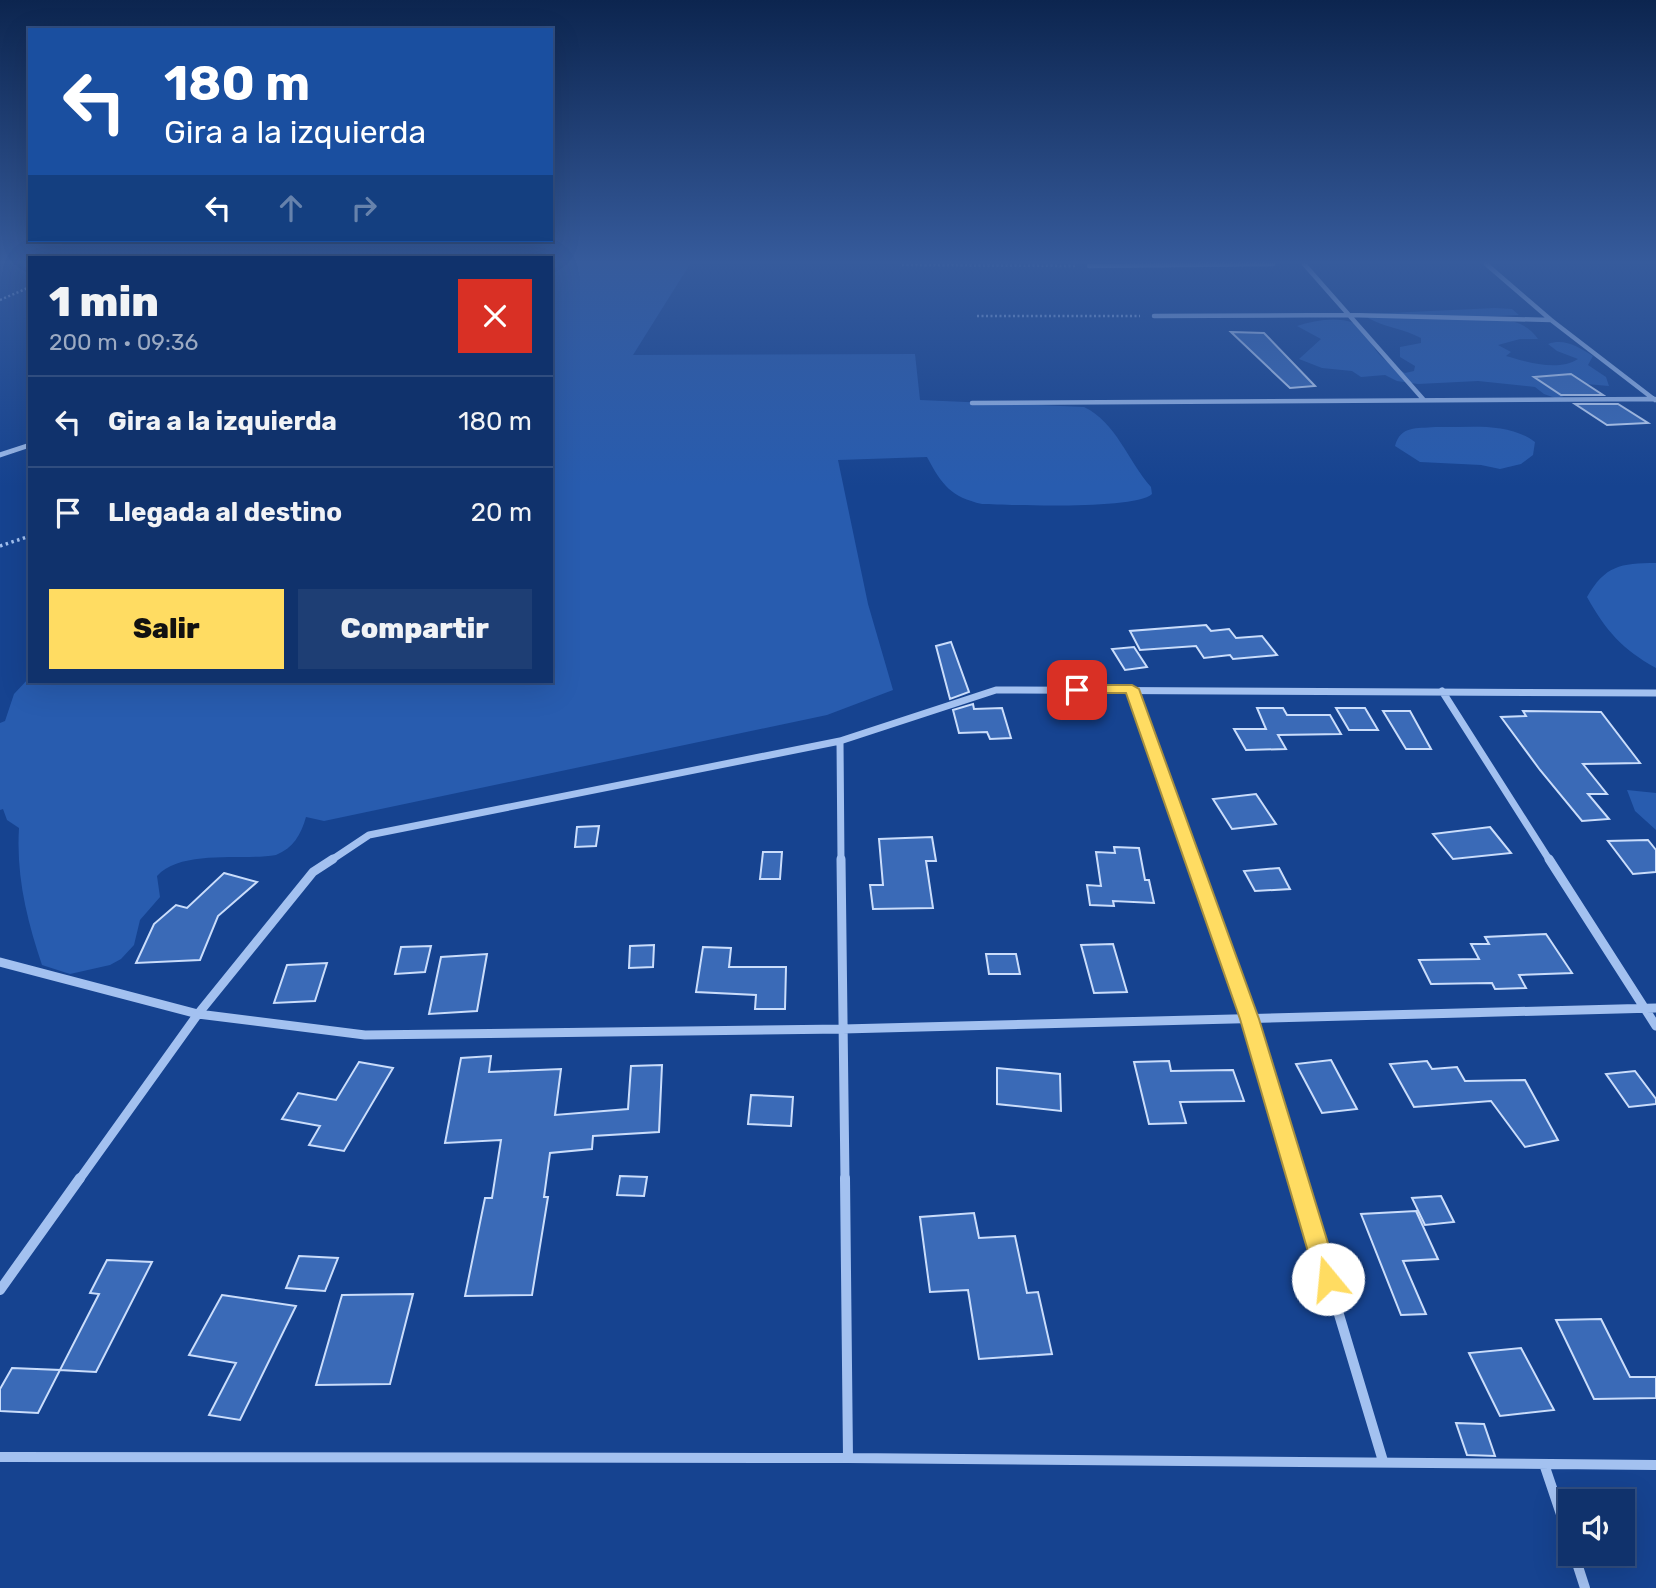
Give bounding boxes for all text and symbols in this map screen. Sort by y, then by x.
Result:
text: 180 m [164,54,310,112]
icon: left [49,56,140,147]
text: Gira a la izquierda [164,113,426,151]
icon: left [199,189,237,227]
icon: ahead [272,189,310,227]
icon: right [345,189,383,227]
text: 1 min [49,277,159,327]
button: close [458,279,532,353]
text: 200 m · 09:36 [49,328,198,356]
icon: left [49,403,87,441]
text: Gira a la izquierda [108,406,337,437]
text: 180 m [458,406,532,437]
icon: arrive [49,494,87,532]
text: Llegada al destino [108,497,342,528]
text: 20 m [471,497,532,528]
button: Salir [49,589,284,669]
button: Compartir [298,589,532,669]
pin [1047,660,1107,720]
icon: arrive [1058,671,1096,709]
position arrow [1291,1242,1365,1316]
map controls [1558,1489,1635,1566]
button: sound [1558,1489,1635,1566]

